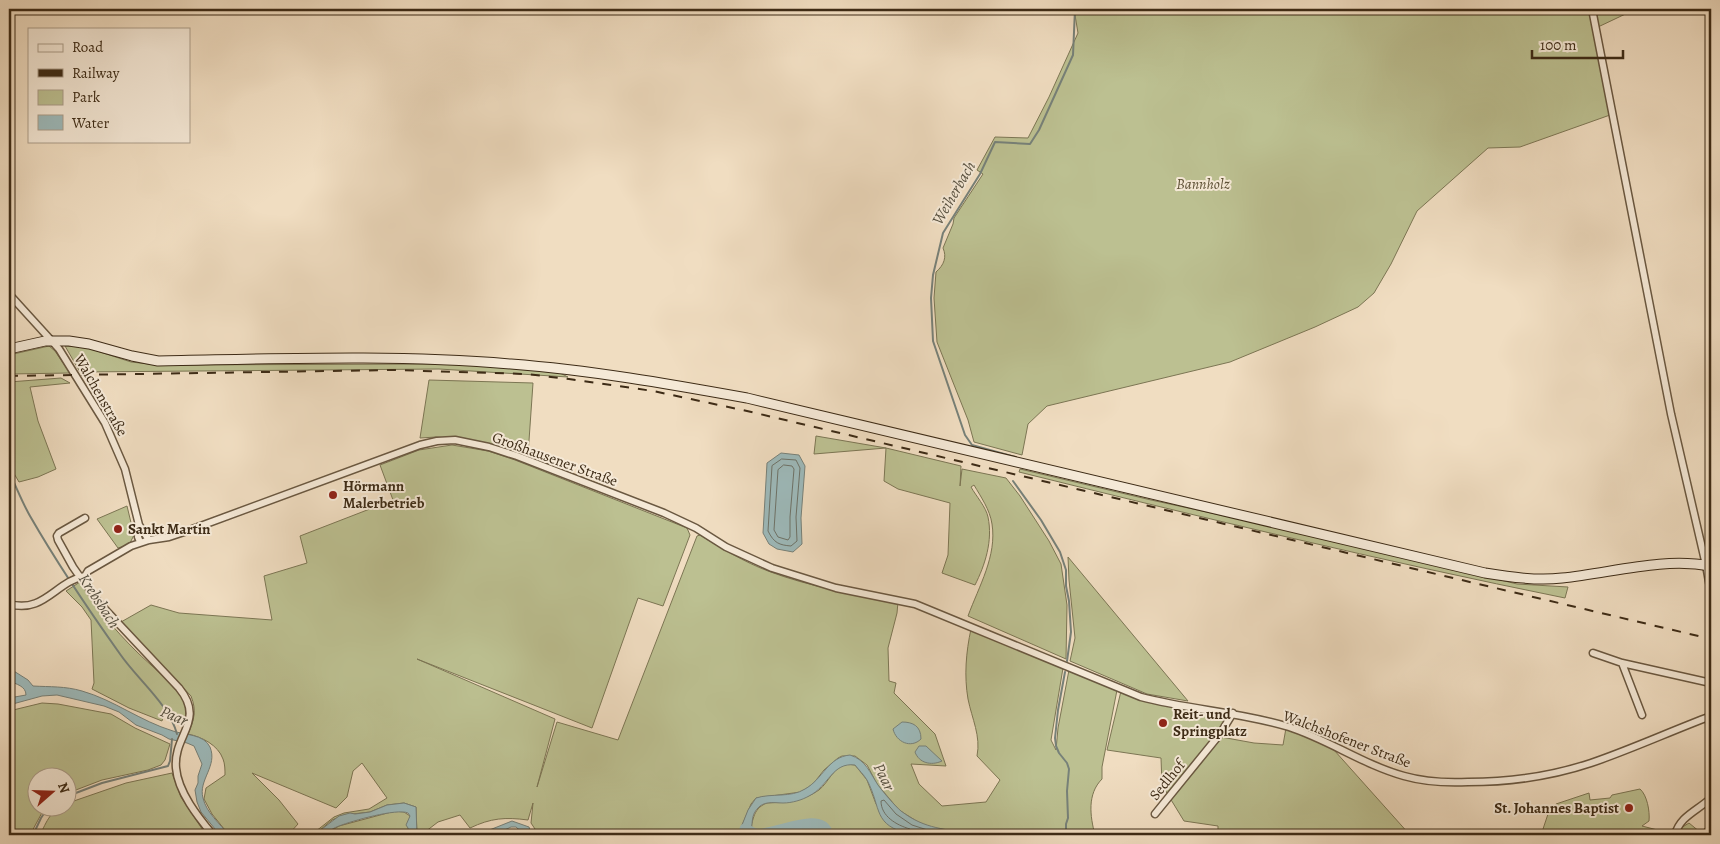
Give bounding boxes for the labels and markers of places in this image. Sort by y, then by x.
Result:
place label: Hörmann Malerbetrieb [343,476,425,513]
marker: Hörmann Malerbetrieb [327,489,339,501]
place label: Sankt Martin [128,519,211,539]
marker: Sankt Martin [112,523,124,535]
place label: Reit- und Springplatz [1173,704,1247,741]
marker: Reit- und Springplatz [1157,717,1169,729]
place label: St. Johannes Baptist [1494,798,1619,818]
marker: St. Johannes Baptist [1623,802,1635,814]

